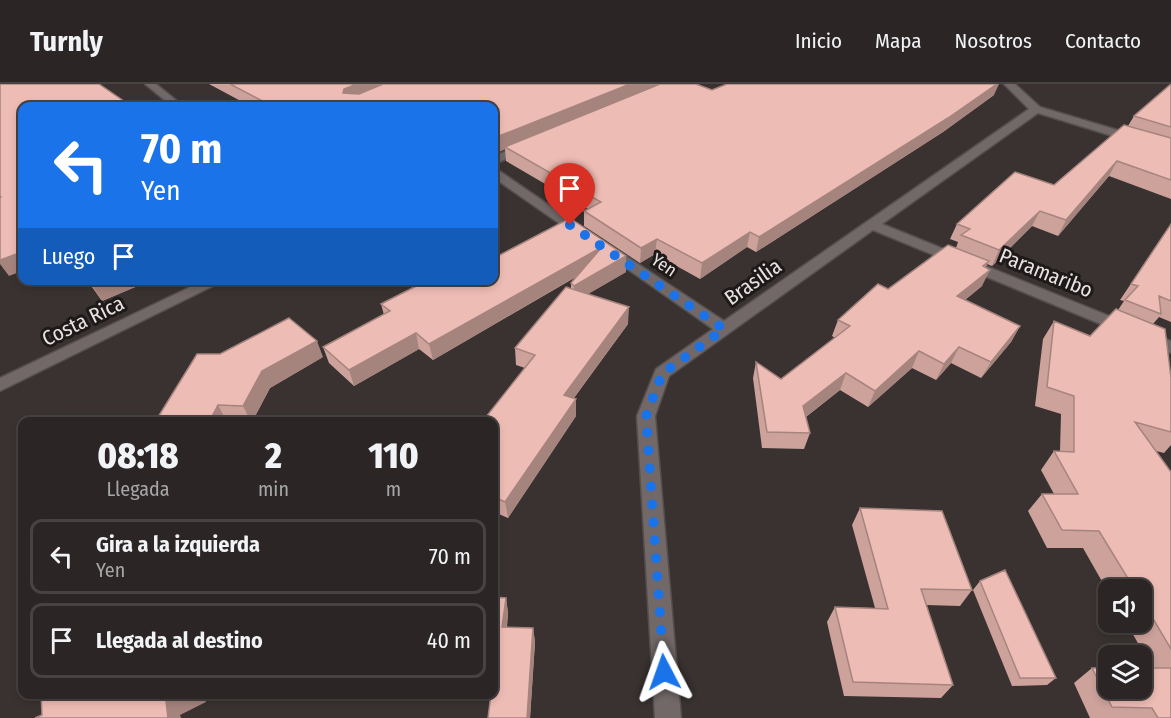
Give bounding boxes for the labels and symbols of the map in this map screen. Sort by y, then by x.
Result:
pin [544,163,595,225]
street label: Paramaribo [995,243,1097,303]
street label: Yen [647,249,681,281]
street label: Brasilia [719,253,787,311]
street label: Costa Rica [38,290,128,352]
position arrow [632,640,696,704]

